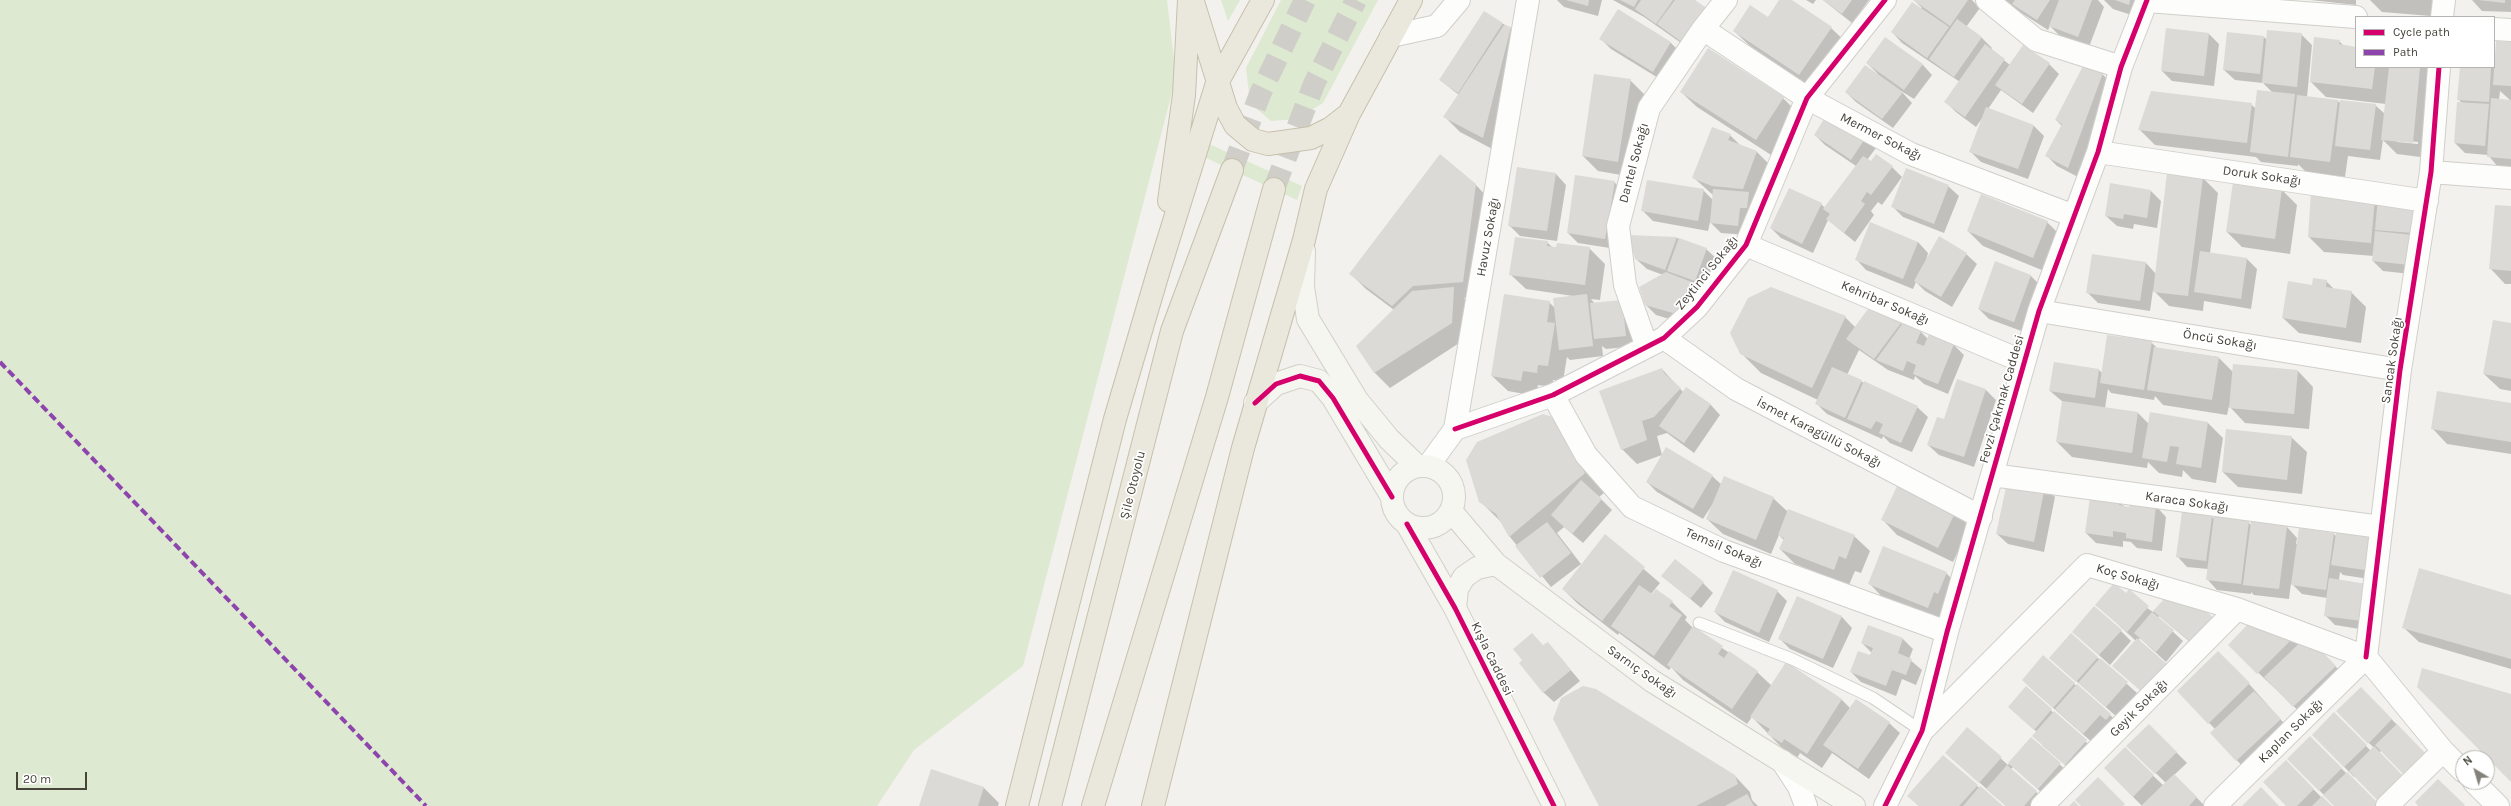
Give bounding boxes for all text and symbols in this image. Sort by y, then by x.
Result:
legend [2355,16,2495,68]
text: Cycle path [2393,25,2450,39]
text: Path [2393,45,2418,59]
street label: Mermer Sokağı [1838,110,1924,164]
street label: Dantel Sokağı [1616,121,1652,205]
street label: Doruk Sokağı [2222,163,2302,189]
street label: Havuz Sokağı [1473,196,1503,278]
street label: Zeytinci Sokağı [1672,233,1742,313]
street label: Kehribar Sokağı [1839,277,1931,329]
street label: Sancak Sokağı [2378,315,2406,405]
street label: Öncü Sokağı [2182,326,2258,354]
street label: Fevzi Çakmak Caddesi [1976,333,2028,465]
street label: İsmet Karagüllü Sokağı [1754,395,1884,471]
street label: Şile Otoyolu [1117,449,1149,521]
street label: Karaca Sokağı [2144,488,2230,516]
street label: Temsil Sokağı [1683,525,1765,571]
street label: Koç Sokağı [2094,560,2162,594]
street label: Kışla Caddesi [1467,619,1517,699]
street label: Sarnıç Sokağı [1604,642,1680,702]
street label: Geyik Sokağı [2107,676,2171,740]
street label: Kaplan Sokağı [2255,695,2327,767]
north arrow [2455,750,2495,790]
text: N [2461,753,2475,768]
scale bar [18,764,89,790]
text: 20 m [23,772,51,786]

